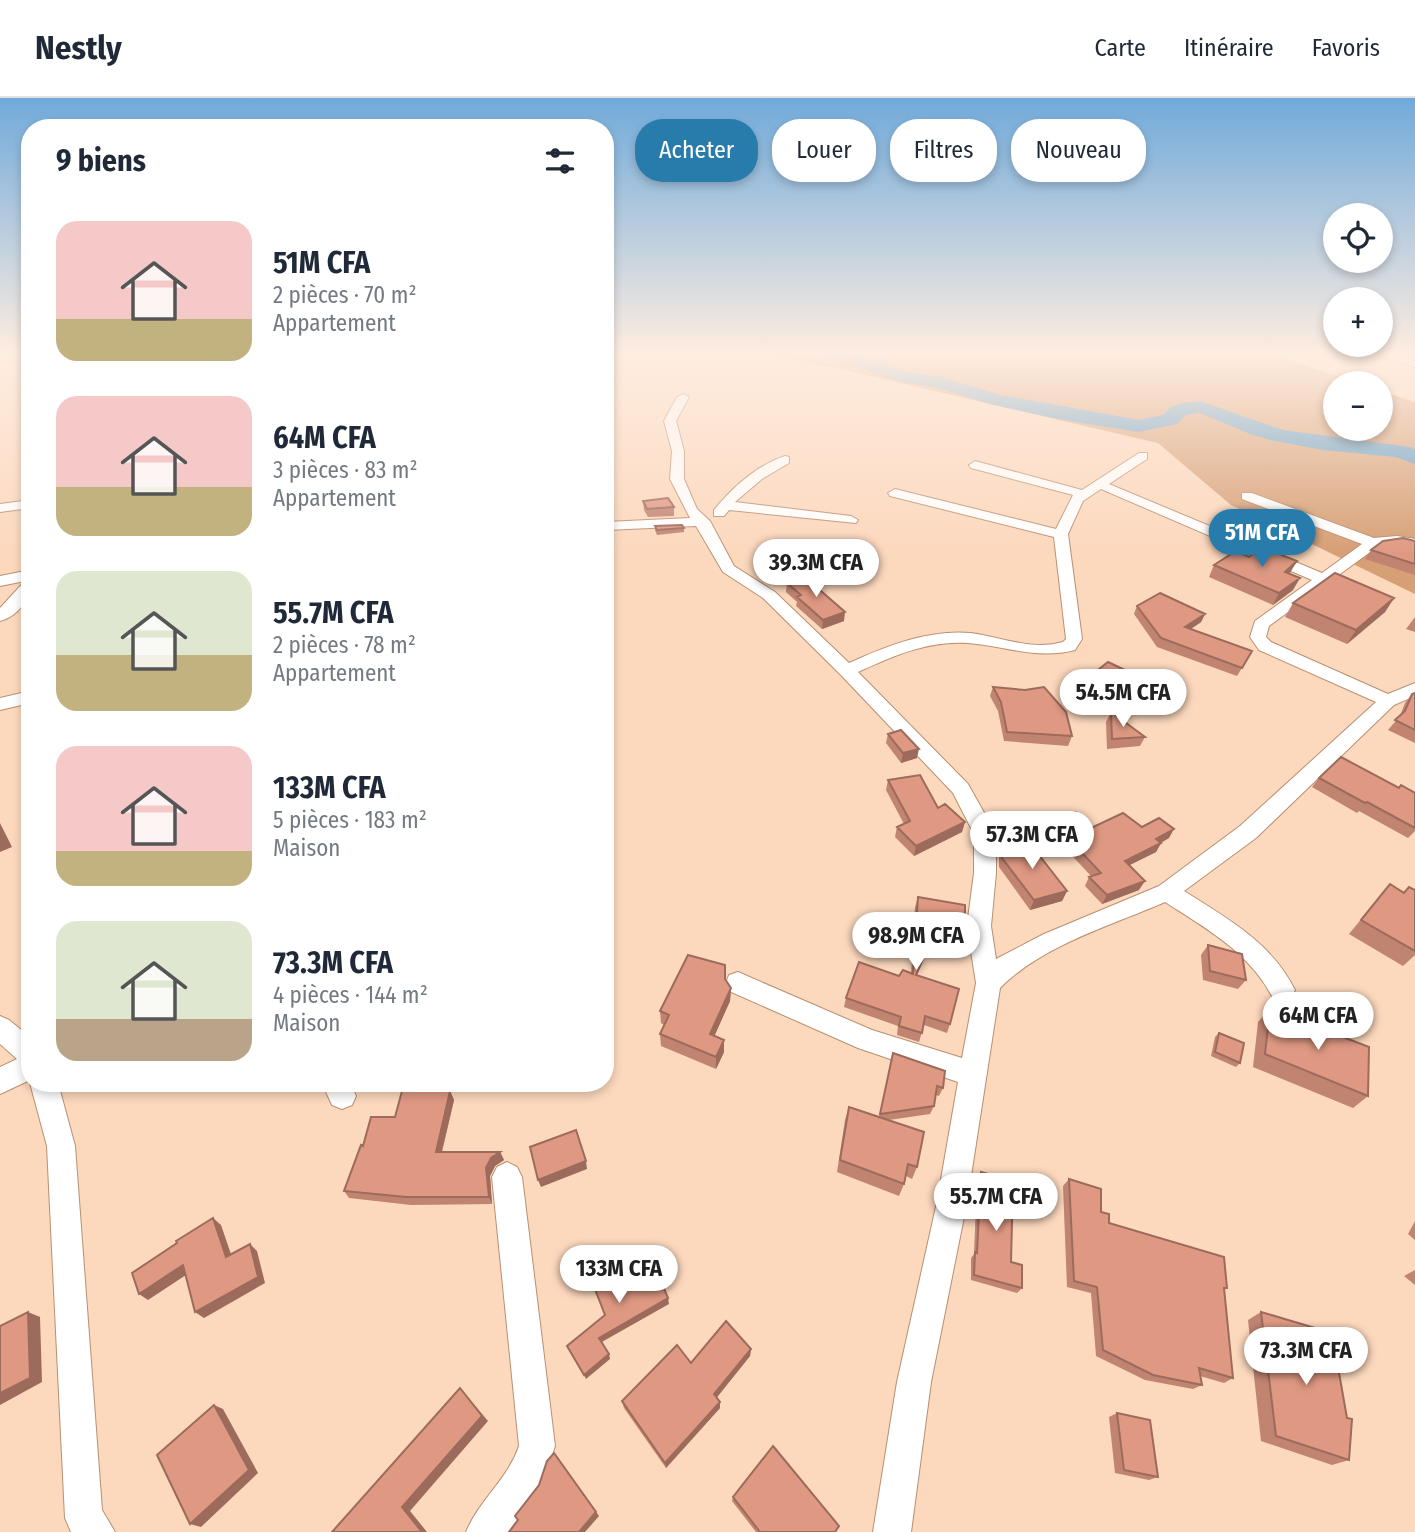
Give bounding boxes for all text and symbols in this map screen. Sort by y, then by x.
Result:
text: Nestly [35,28,122,68]
text: Carte [1095,34,1146,62]
text: Itinéraire [1184,34,1274,62]
text: Favoris [1312,34,1380,62]
chip: Acheter [635,119,758,182]
chip: Louer [772,119,876,182]
chip: Filtres [890,119,997,182]
chip: Nouveau [1011,119,1146,182]
icon: filters [541,142,579,180]
text: 9 biens [56,143,146,179]
map controls [1323,203,1393,441]
button: locate [1323,203,1393,273]
text: 51M CFA [273,245,370,281]
icon: home [112,249,196,333]
text: 2 pièces · 70 m² [273,281,417,309]
button: + [1323,287,1393,357]
text: Appartement [273,309,396,337]
button: − [1323,371,1393,441]
text: 64M CFA [273,420,376,456]
icon: home [112,424,196,508]
text: 3 pièces · 83 m² [273,456,418,484]
text: Appartement [273,484,396,512]
pin: 51M CFA [1197,510,1327,569]
text: 51M CFA [1225,518,1299,546]
pin: 39.3M CFA [736,540,896,599]
text: 39.3M CFA [769,548,863,576]
text: 55.7M CFA [273,595,394,631]
icon: home [112,599,196,683]
text: 2 pièces · 78 m² [273,631,416,659]
text: Appartement [273,659,396,687]
pin: 54.5M CFA [1043,670,1203,729]
text: 54.5M CFA [1076,678,1170,706]
text: 133M CFA [273,770,386,806]
icon: home [112,774,196,858]
text: 5 pièces · 183 m² [273,806,427,834]
pin: 57.3M CFA [952,812,1112,871]
text: 57.3M CFA [986,820,1078,848]
text: Maison [273,834,340,862]
pin: 98.9M CFA [836,912,996,972]
text: 98.9M CFA [868,921,964,949]
text: 73.3M CFA [273,945,393,981]
icon: home [112,949,196,1033]
text: 4 pièces · 144 m² [273,981,428,1009]
pin: 64M CFA [1253,992,1383,1052]
text: 64M CFA [1279,1001,1357,1029]
text: Maison [273,1009,340,1037]
pin: 55.7M CFA [916,1174,1076,1233]
text: 55.7M CFA [950,1182,1042,1210]
pin: 133M CFA [547,1246,691,1305]
text: 133M CFA [576,1254,662,1282]
pin: 73.3M CFA [1226,1328,1386,1387]
text: 73.3M CFA [1260,1336,1352,1364]

